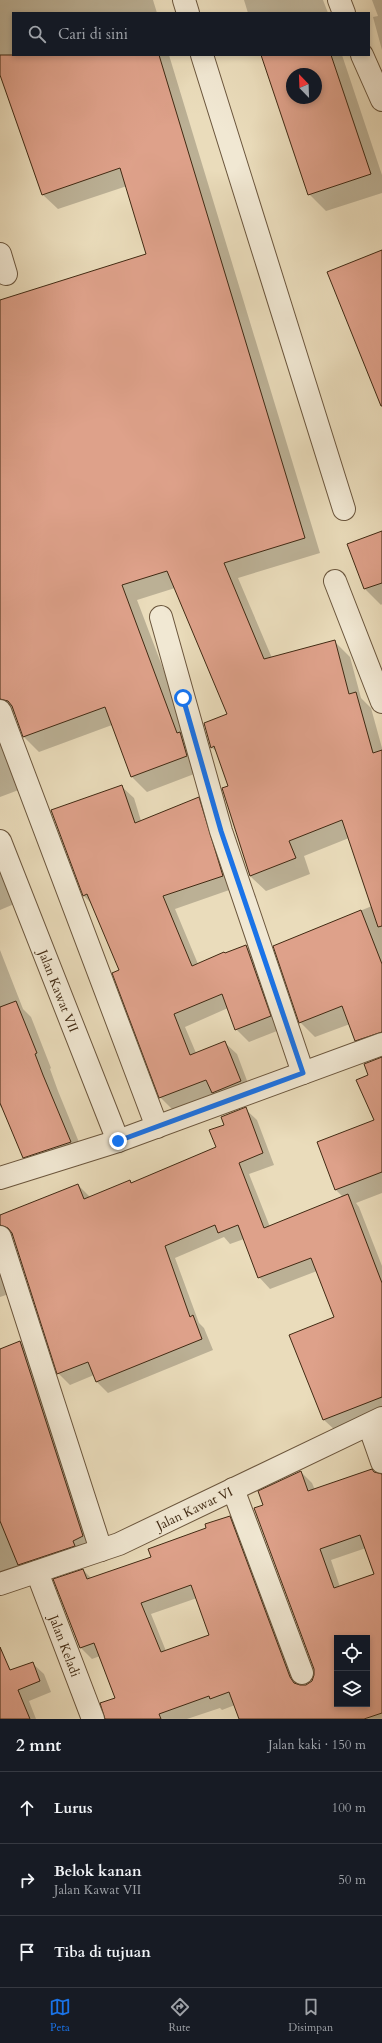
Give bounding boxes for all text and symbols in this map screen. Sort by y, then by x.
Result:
search box [12,12,370,56]
icon: search [26,23,48,45]
text: Cari di sini [58,24,128,44]
north arrow [286,68,322,104]
route start [174,689,192,707]
street label: Jalan Kawat VII [33,945,82,1035]
route end [109,1132,127,1150]
street label: Jalan Kawat VI [152,1483,236,1536]
street label: Jalan Keladi [44,1611,84,1680]
map controls [334,1635,370,1707]
button: locate [334,1635,370,1671]
button: layers [334,1671,370,1707]
text: 2 mnt [16,1734,61,1757]
text: Jalan kaki · 150 m [268,1736,366,1754]
icon: ahead [16,1797,38,1819]
text: Lurus [54,1798,93,1818]
text: 100 m [332,1799,366,1817]
text: Belok kanan [54,1861,142,1881]
icon: right [16,1869,38,1891]
text: 50 m [338,1871,366,1889]
text: Jalan Kawat VII [54,1881,141,1899]
icon: arrive [16,1941,38,1963]
text: Tiba di tujuan [54,1942,151,1962]
tab: Peta [49,1996,71,2035]
tab: Rute [168,1996,191,2035]
tab: Disimpan [288,1996,333,2035]

